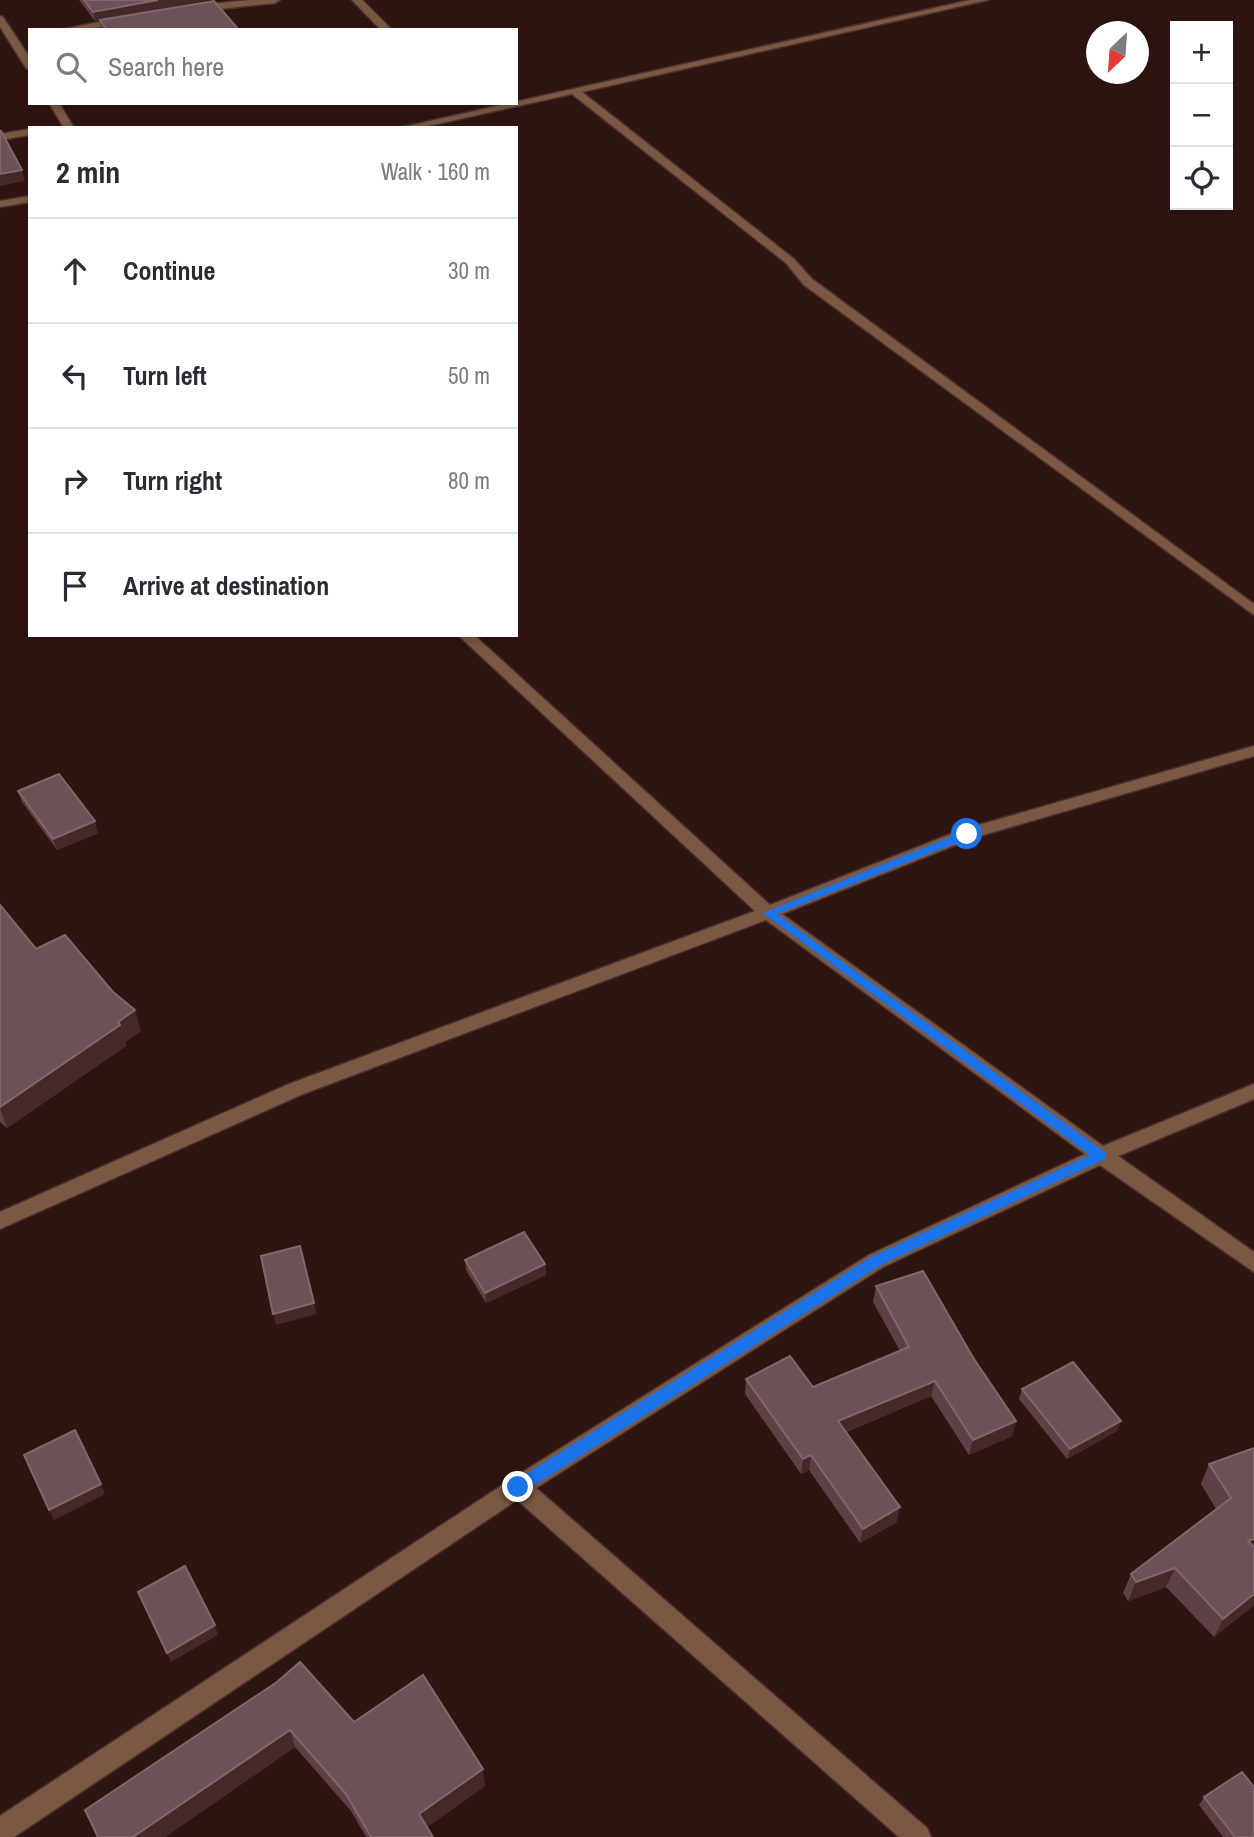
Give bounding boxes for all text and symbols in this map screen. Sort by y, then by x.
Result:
north arrow [1086,21,1149,84]
map controls [1170,21,1233,210]
button: + [1170,21,1233,84]
search box [28,28,518,105]
icon: search [52,48,90,86]
text: Search here [108,49,224,84]
button: − [1170,84,1233,147]
button: locate [1170,147,1233,210]
text: 2 min [56,152,120,192]
text: Walk · 160 m [381,156,490,187]
icon: ahead [56,252,94,290]
text: Continue [123,253,215,288]
text: 30 m [448,255,490,286]
icon: left [56,357,94,395]
text: Turn left [123,358,207,393]
text: 50 m [448,360,490,391]
icon: right [56,462,94,500]
text: Turn right [123,463,222,498]
text: 80 m [448,465,490,496]
icon: arrive [56,567,94,605]
text: Arrive at destination [123,568,329,603]
route start [951,818,982,849]
route end [502,1471,533,1502]

